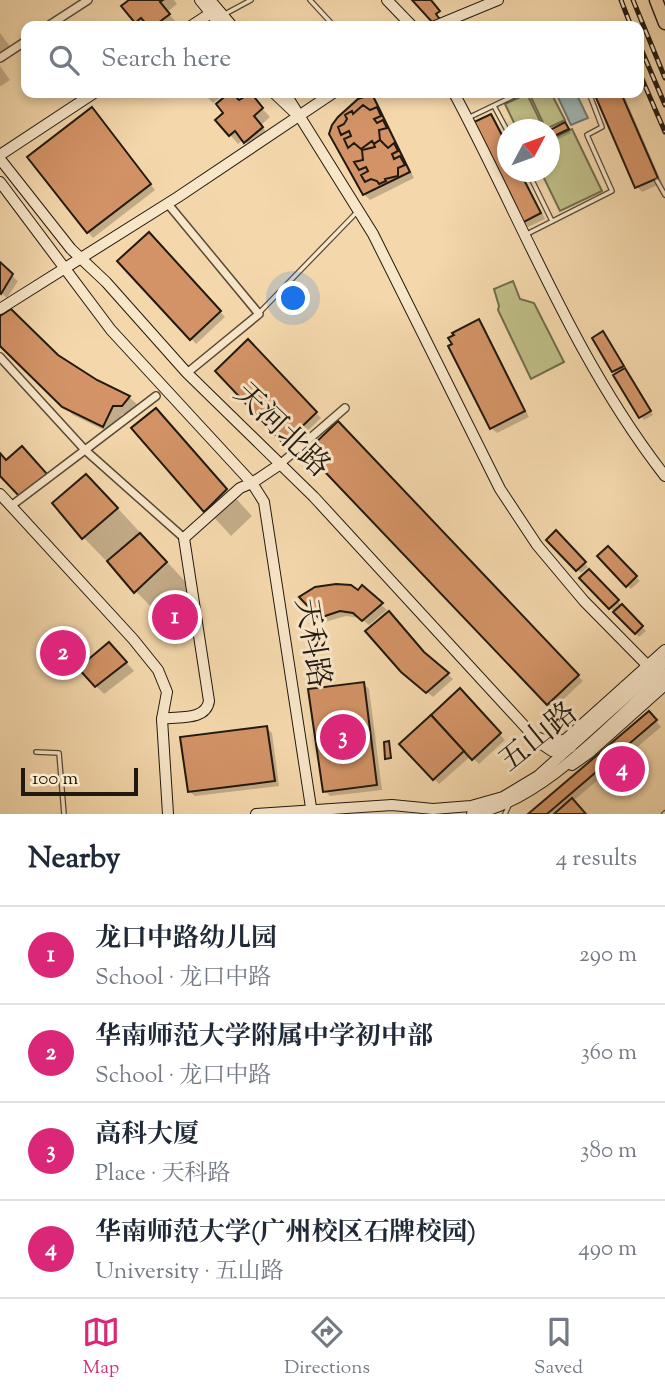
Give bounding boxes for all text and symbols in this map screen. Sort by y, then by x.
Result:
search box [21,21,644,98]
icon: search [45,41,83,79]
text: Search here [101,41,231,78]
north arrow [497,119,560,182]
your location [276,281,310,315]
street label: 天河北路 [223,374,339,488]
pin: 1 [152,591,198,643]
street label: 天科路 [283,595,339,691]
pin: 2 [40,627,86,679]
street label: 五山路 [490,693,588,783]
pin: 3 [320,711,366,763]
pin: 4 [599,743,645,795]
scale bar [21,765,138,797]
text: 100 m [32,766,78,793]
text: Nearby [28,838,120,881]
text: 4 results [556,843,637,876]
text: 龙口中路幼儿园 [95,921,277,958]
text: 1 [47,939,55,972]
text: 290 m [579,939,637,972]
text: School · 龙口中路 [95,962,271,995]
text: 华南师范大学附属中学初中部 [95,1019,433,1056]
text: 2 [46,1037,56,1070]
text: 360 m [580,1037,637,1070]
text: School · 龙口中路 [95,1060,271,1093]
text: 高科大厦 [95,1117,199,1154]
text: 3 [46,1135,56,1168]
text: 380 m [580,1135,637,1168]
text: Place · 天科路 [95,1158,230,1191]
text: 华南师范大学(广州校区石牌校园) [95,1215,476,1252]
text: 4 [45,1233,57,1266]
text: 490 m [578,1233,637,1266]
text: University · 五山路 [95,1256,284,1289]
tab: Map [82,1313,120,1382]
tab: Directions [284,1313,370,1382]
tab: Saved [534,1313,583,1382]

